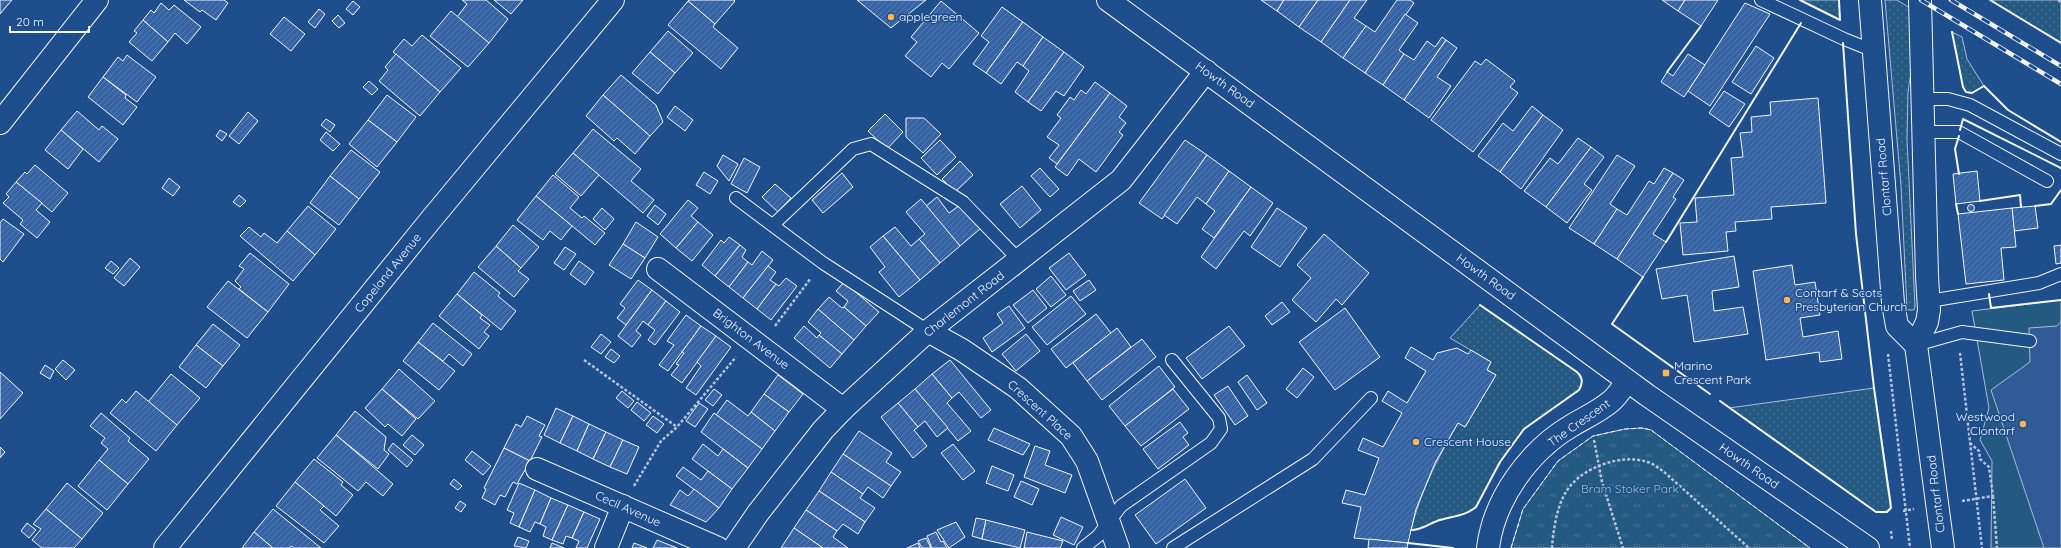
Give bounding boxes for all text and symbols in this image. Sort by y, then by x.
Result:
scale bar [10,8,89,34]
place label: applegreen [899,9,963,24]
marker: applegreen [886,12,896,22]
text: 20 m [16,14,44,29]
street label: Howth Road [1193,58,1258,111]
street label: Clontarf Road [1873,138,1894,217]
street label: Copeland Avenue [351,230,424,315]
street label: Howth Road [1454,250,1519,303]
street label: Charlemont Road [920,267,1007,340]
place label: Contarf & Scots Presbyterian Church [1795,285,1907,314]
marker: Contarf & Scots Presbyterian Church [1782,295,1792,305]
street label: Brighton Avenue [710,305,793,372]
place label: Marino Crescent Park [1674,358,1751,387]
marker: Marino Crescent Park [1661,368,1671,378]
street label: Crescent Place [1005,377,1076,443]
street label: The Crescent [1545,396,1613,450]
place label: Westwood Clontarf [1956,409,2016,438]
marker: Westwood Clontarf [2018,419,2028,429]
place label: Crescent House [1424,434,1511,449]
marker: Crescent House [1411,437,1421,447]
street label: Howth Road [1717,440,1782,492]
street label: Clontarf Road [1923,454,1948,534]
park label: Bram Stoker Park [1581,481,1679,496]
street label: Cecil Avenue [593,487,664,530]

